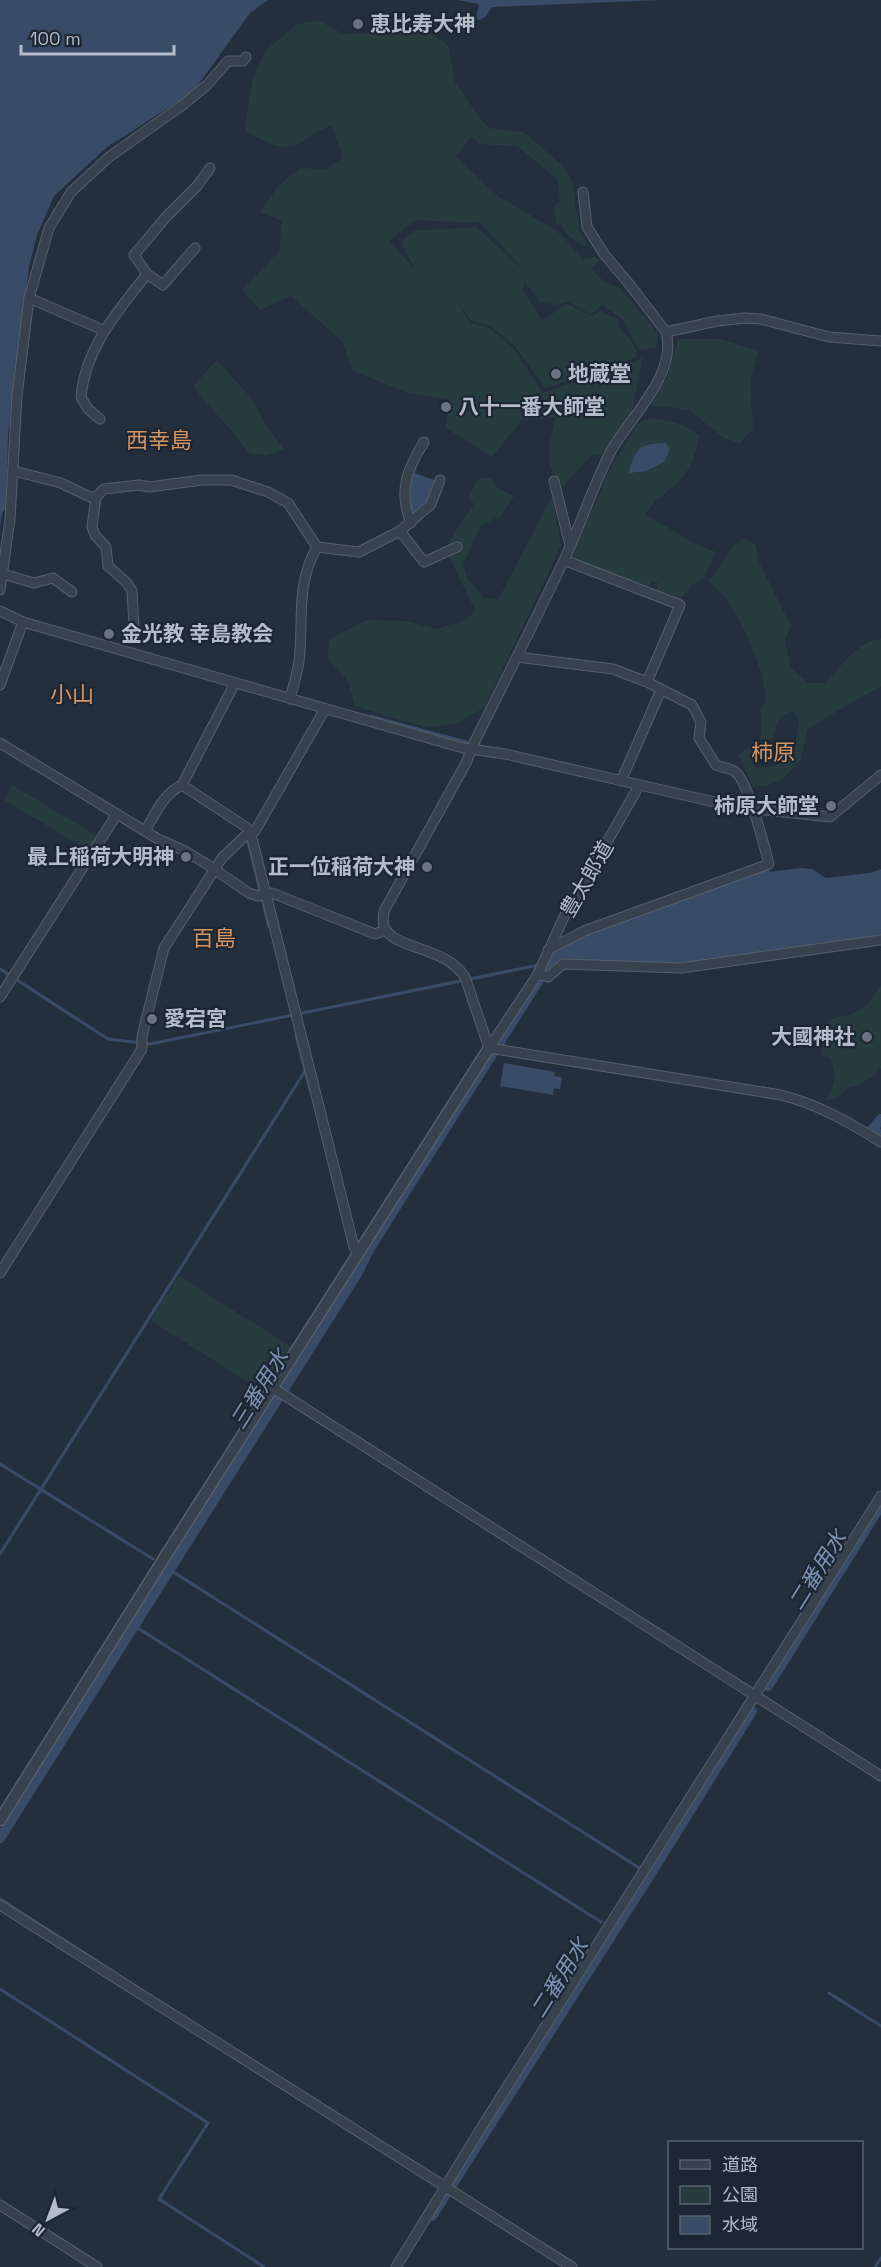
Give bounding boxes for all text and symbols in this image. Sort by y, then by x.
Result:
place label: 恵比寿大神 [370,10,475,37]
marker: 恵比寿大神 [351,17,365,31]
scale bar [21,18,174,56]
text: 100 m [30,27,81,50]
place label: 地蔵堂 [568,360,631,387]
marker: 地蔵堂 [549,367,563,381]
place label: 八十一番大師堂 [458,393,605,420]
marker: 八十一番大師堂 [439,400,453,414]
district label: 西幸島 [126,426,192,454]
place label: 金光教 幸島教会 [121,620,273,647]
marker: 金光教 幸島教会 [102,627,116,641]
district label: 小山 [50,680,94,708]
district label: 柿原 [751,738,795,766]
place label: 柿原大師堂 [714,792,819,819]
marker: 柿原大師堂 [824,799,838,813]
street label: 豊太郎道 [554,836,619,922]
place label: 最上稲荷大明神 [27,843,174,870]
marker: 最上稲荷大明神 [179,850,193,864]
place label: 正一位稲荷大神 [268,853,415,880]
marker: 正一位稲荷大神 [420,860,434,874]
district label: 百島 [192,924,236,952]
place label: 愛宕宮 [164,1005,227,1032]
marker: 愛宕宮 [145,1012,159,1026]
place label: 大國神社 [771,1023,855,1050]
marker: 大國神社 [860,1030,874,1044]
water label: 三番用水 [224,1343,295,1434]
water label: 二番用水 [782,1524,853,1615]
water label: 二番用水 [524,1932,595,2023]
legend [668,2141,863,2249]
text: 道路 [722,2153,758,2176]
text: 公園 [722,2183,758,2206]
north arrow [18,2189,78,2249]
text: 水域 [722,2213,758,2236]
text: N [28,2218,49,2241]

